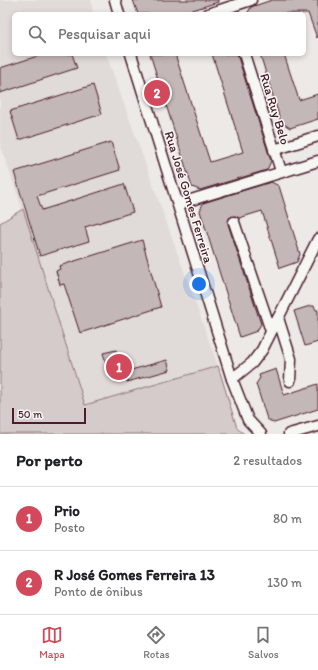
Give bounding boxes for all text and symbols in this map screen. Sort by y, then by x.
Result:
search box [12,12,306,56]
icon: search [26,23,48,45]
text: Pesquisar aqui [58,25,151,43]
street label: Rua Ruy Belo [257,72,293,147]
pin: 2 [144,78,170,108]
street label: Rua José Gomes Ferreira [162,129,216,265]
your location [189,274,209,294]
pin: 1 [106,352,132,382]
scale bar [12,406,86,425]
text: 50 m [18,408,42,421]
text: Por perto [16,450,83,470]
text: 2 resultados [233,453,302,468]
text: Prio [54,502,80,520]
text: 1 [26,511,32,526]
text: 80 m [273,511,302,526]
text: Posto [54,520,85,535]
text: R José Gomes Ferreira 13 [54,566,215,584]
text: 2 [26,575,32,590]
text: 130 m [267,575,302,590]
text: Ponto de ônibus [54,584,143,599]
tab: Mapa [39,624,65,661]
tab: Rotas [143,624,170,661]
tab: Salvos [248,624,279,661]

